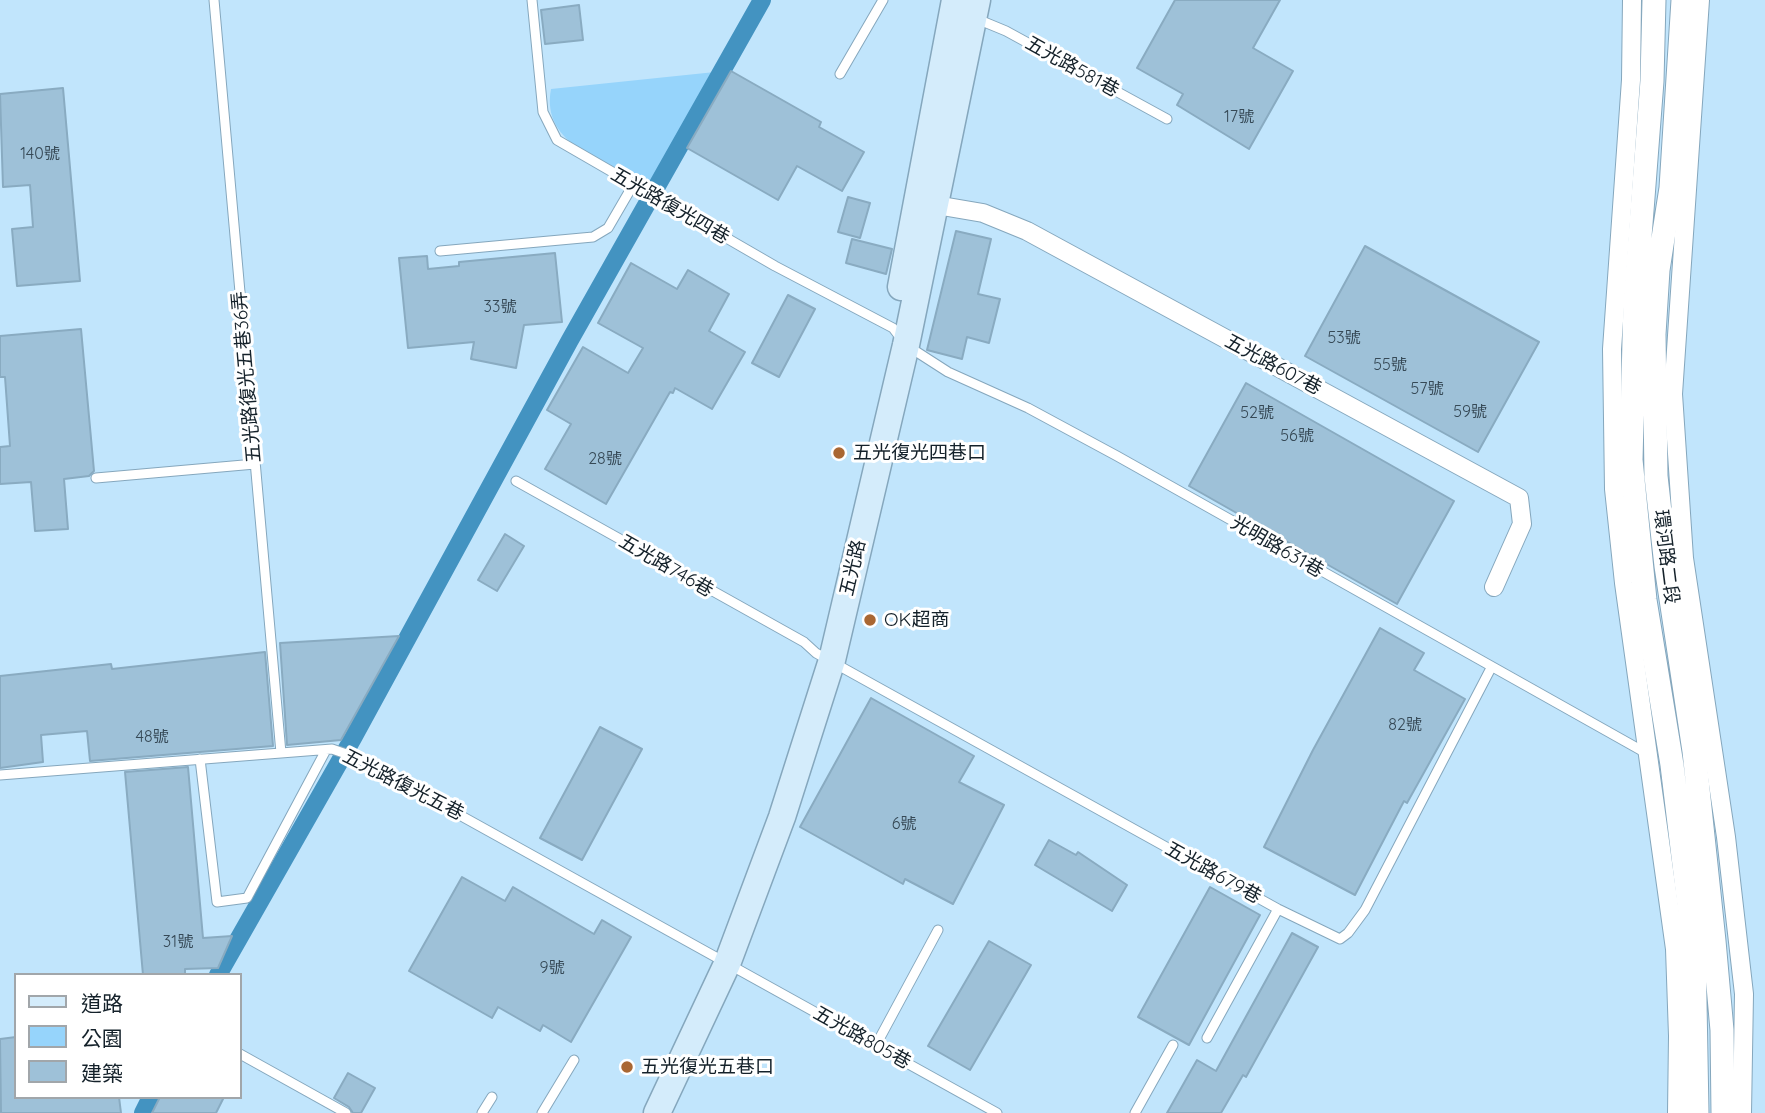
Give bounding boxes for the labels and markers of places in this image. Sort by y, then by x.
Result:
place label: 五光復光四巷口 [853,442,986,464]
marker: 五光復光四巷口 [831,445,847,461]
place label: OK超商 [884,609,949,631]
marker: OK超商 [862,612,878,628]
place label: 五光復光五巷口 [641,1056,774,1078]
marker: 五光復光五巷口 [619,1059,635,1075]

